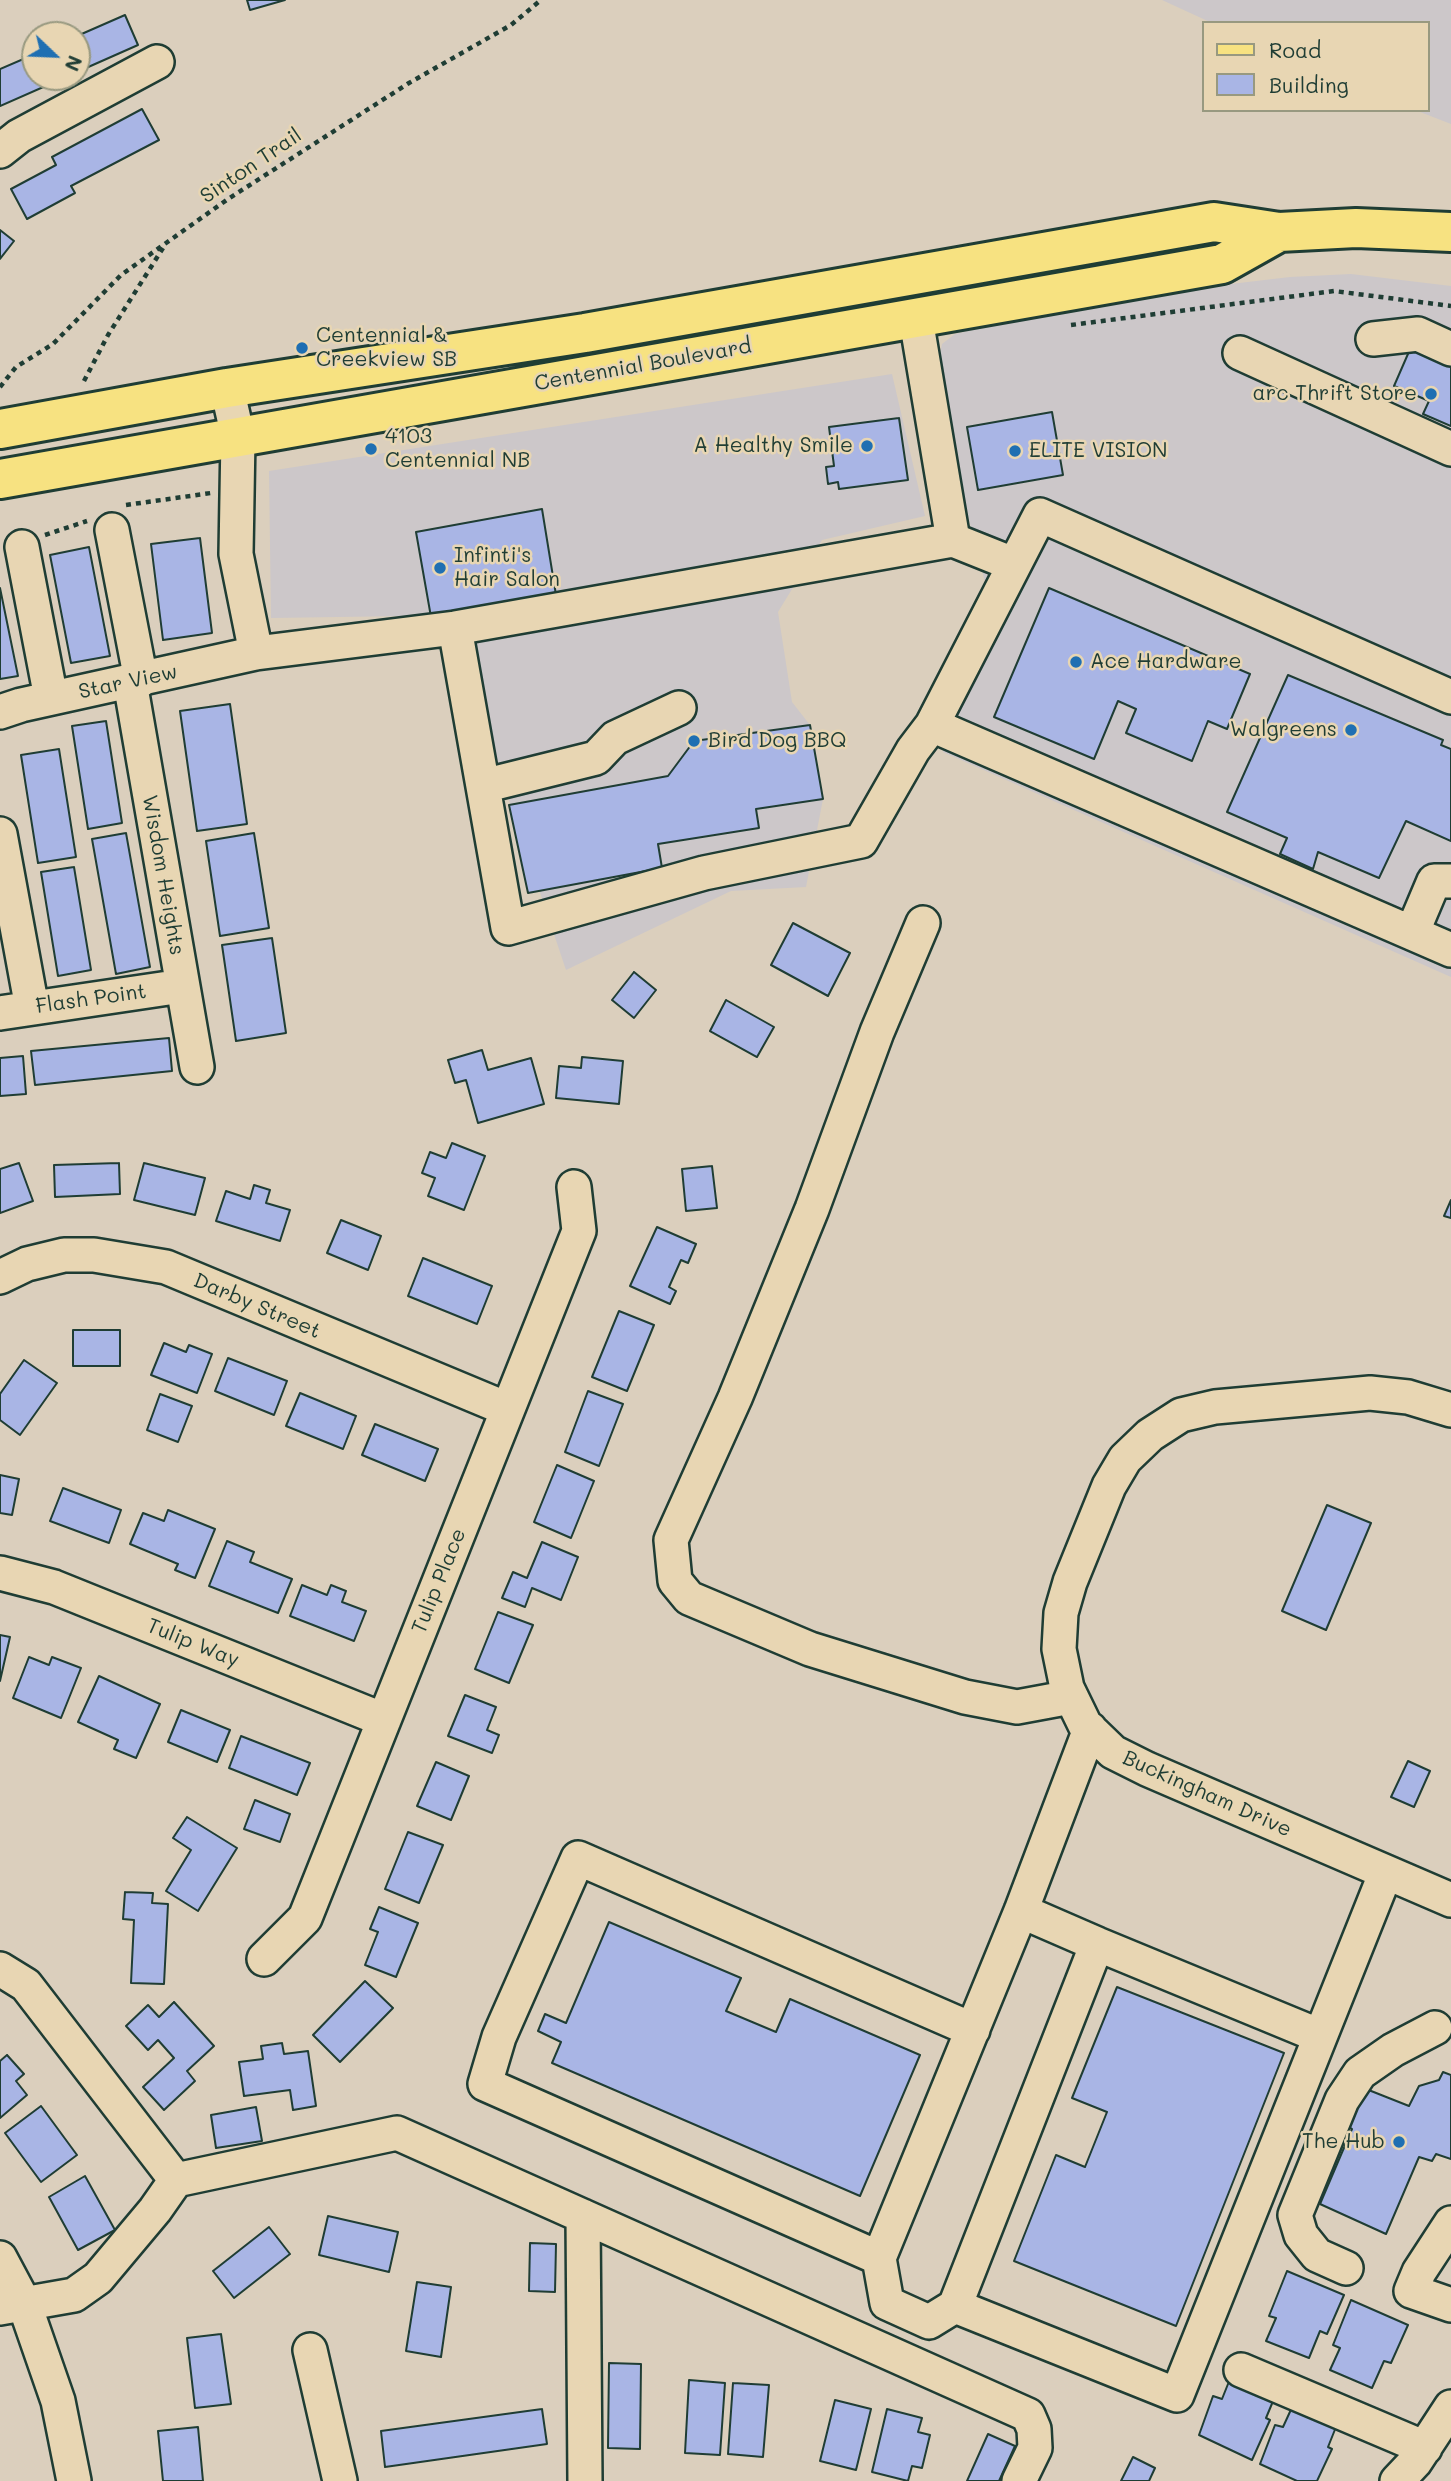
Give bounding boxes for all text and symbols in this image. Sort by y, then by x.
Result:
north arrow [21,21,91,91]
legend [1202,21,1430,112]
text: Road [1269,36,1321,63]
text: N [60,52,88,75]
text: Building [1269,71,1349,98]
street label: Sinton Trail [195,123,307,209]
place label: Centennial & Creekview SB [316,323,457,373]
street label: Centennial Boulevard [533,333,753,397]
marker: Centennial & Creekview SB [294,340,310,356]
place label: arc Thrift Store [1253,381,1417,407]
marker: arc Thrift Store [1423,386,1439,402]
place label: 4103 Centennial NB [385,424,530,474]
place label: A Healthy Smile [693,433,853,459]
marker: A Healthy Smile [859,438,875,454]
place label: ELITE VISION [1029,438,1168,464]
marker: 4103 Centennial NB [363,441,379,457]
marker: ELITE VISION [1007,443,1023,459]
place label: Infinti's Hair Salon [454,543,560,593]
marker: Infinti's Hair Salon [432,560,448,576]
place label: Ace Hardware [1090,649,1241,675]
marker: Ace Hardware [1068,654,1084,670]
street label: Star View [76,659,180,705]
place label: Walgreens [1230,717,1337,743]
marker: Walgreens [1343,722,1359,738]
place label: Bird Dog BBQ [708,728,846,754]
marker: Bird Dog BBQ [686,733,702,749]
street label: Wisdom Heights [137,793,189,957]
street label: Flash Point [34,979,148,1019]
street label: Darby Street [190,1268,324,1344]
street label: Tulip Place [407,1525,471,1637]
street label: Tulip Way [143,1613,243,1673]
street label: Buckingham Drive [1119,1745,1295,1843]
place label: The Hub [1302,2129,1385,2155]
marker: The Hub [1391,2134,1407,2150]

